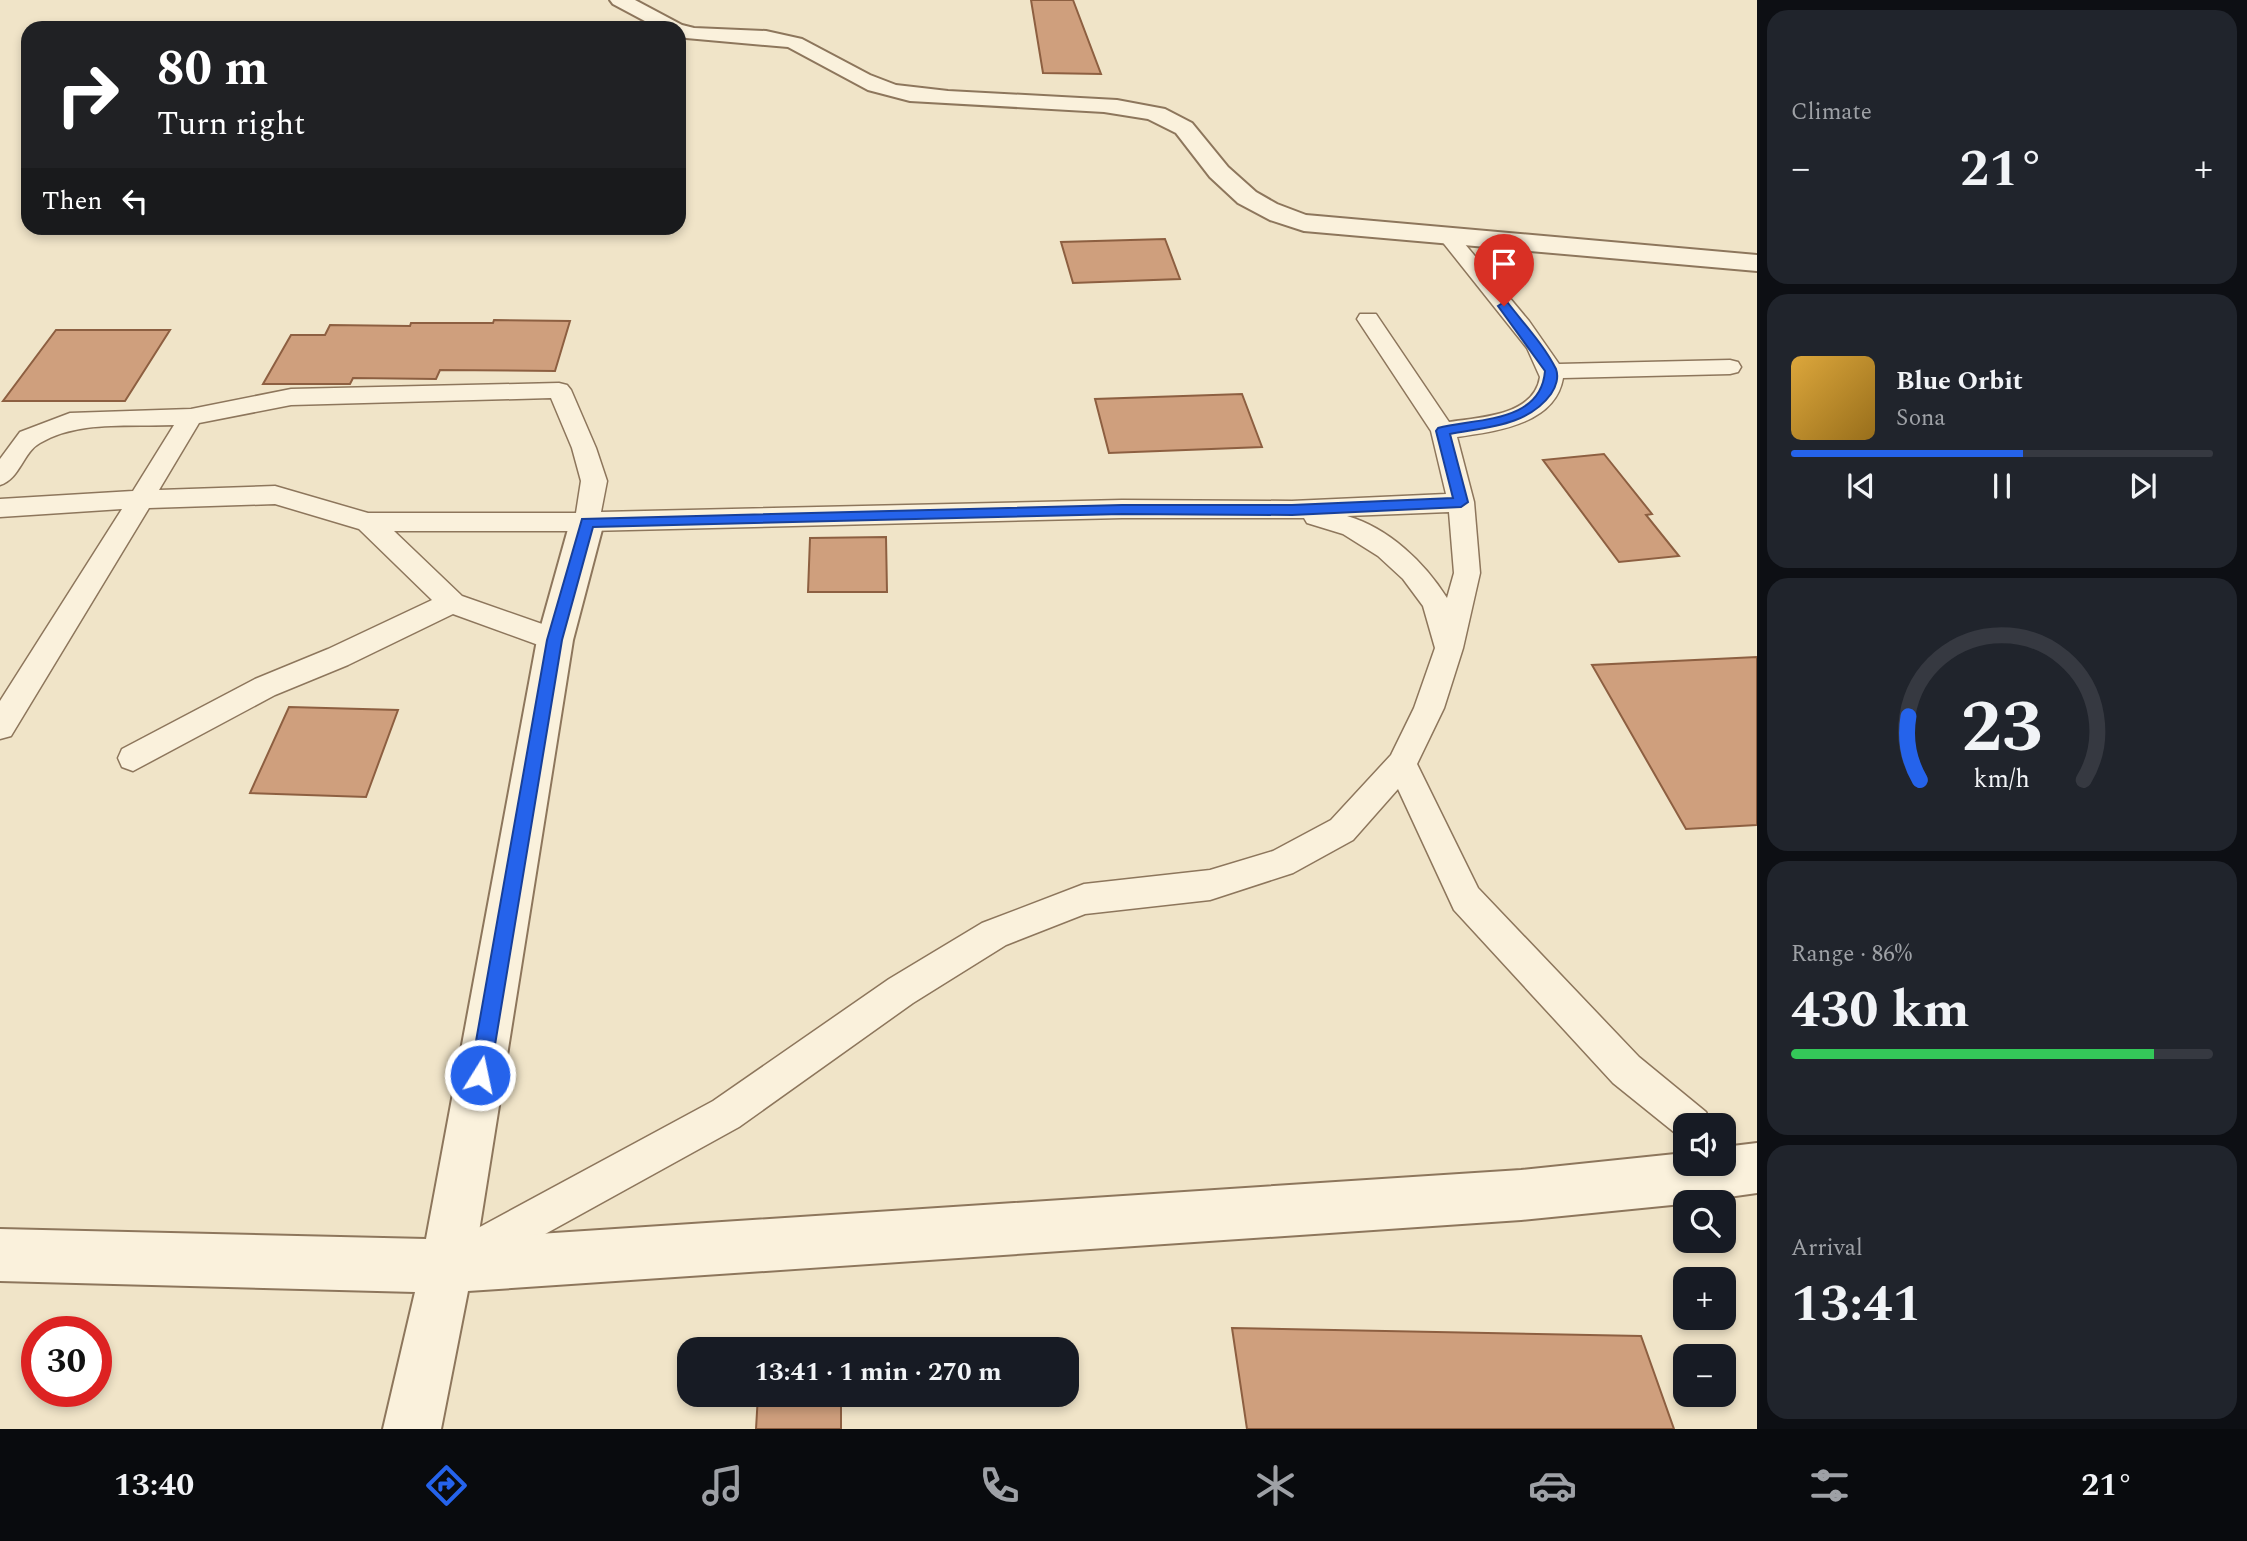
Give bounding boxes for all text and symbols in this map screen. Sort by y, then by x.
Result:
text: 80 m [157,32,268,107]
icon: right [42,49,133,140]
text: Climate [1791,95,1872,130]
text: Turn right [157,100,305,149]
text: 21° [1960,130,2044,209]
text: − [1791,140,1810,198]
text: + [2194,140,2213,198]
text: Then [42,181,102,221]
icon: left [116,182,154,220]
pin [1474,234,1534,306]
icon: arrive [1485,245,1523,283]
text: Blue Orbit [1896,361,2023,401]
text: Sona [1896,401,1946,436]
icon: previous [1842,467,1880,505]
icon: pause [1983,467,2021,505]
icon: next [2124,467,2162,505]
text: 23 [1961,674,2043,785]
text: km/h [1974,761,2030,799]
text: Range · 86% [1791,937,1912,972]
text: 430 km [1791,971,1970,1050]
position arrow [443,1038,517,1112]
map controls [1673,1113,1736,1407]
button: sound [1673,1113,1736,1176]
button: search [1673,1190,1736,1253]
text: Arrival [1791,1231,1863,1266]
text: 13:41 [1791,1265,1922,1344]
button: + [1673,1267,1736,1330]
speed limit sign: 30 [21,1316,112,1407]
button: − [1673,1344,1736,1407]
text: 13:41 · 1 min · 270 m [754,1352,1002,1392]
text: 13:40 [114,1461,194,1510]
icon: directions [422,1461,471,1510]
icon: music [698,1461,747,1510]
icon: phone [975,1461,1024,1510]
icon: climate [1251,1461,1300,1510]
icon: car [1528,1461,1577,1510]
icon: filters [1805,1461,1854,1510]
text: 21° [2081,1461,2133,1510]

